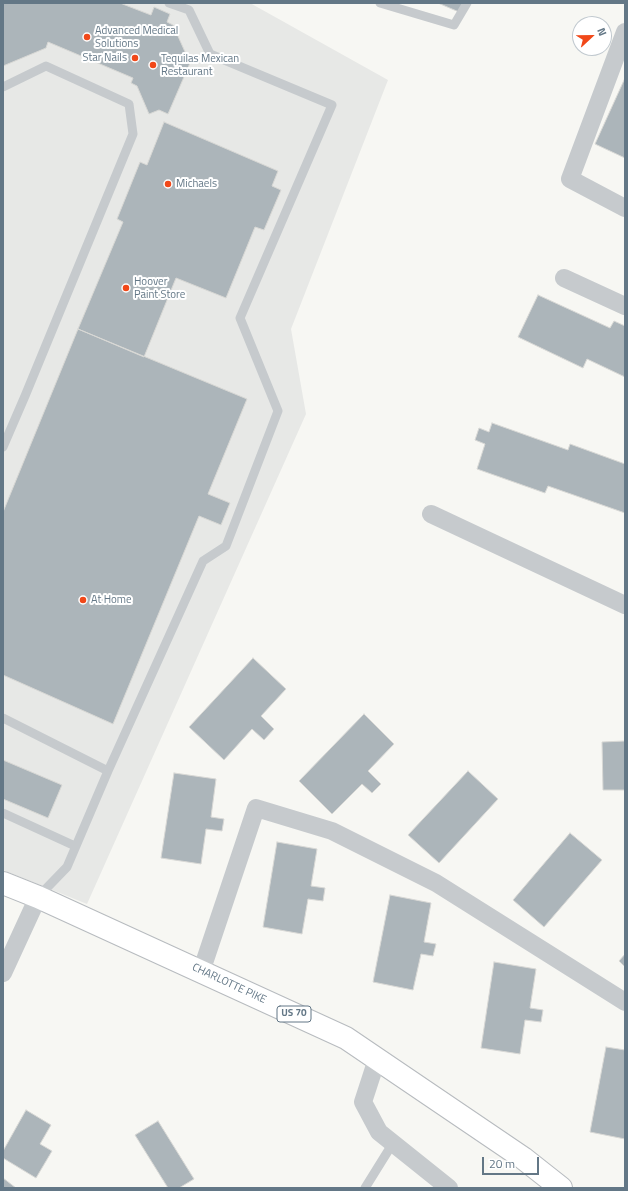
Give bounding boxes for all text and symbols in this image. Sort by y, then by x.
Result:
north arrow [572,16,612,56]
place label: Advanced Medical Solutions [95,24,178,50]
text: N [593,25,611,38]
marker: Advanced Medical Solutions [82,32,92,42]
place label: Star Nails [83,51,127,65]
place label: Tequilas Mexican Restaurant [161,52,239,78]
marker: Star Nails [130,53,140,63]
marker: Tequilas Mexican Restaurant [148,60,158,70]
place label: Michaels [176,177,217,191]
marker: Michaels [163,179,173,189]
place label: Hoover Paint Store [134,275,185,301]
marker: Hoover Paint Store [121,283,131,293]
place label: At Home [91,593,132,607]
marker: At Home [78,595,88,605]
street label: CHARLOTTE PIKE [190,961,268,1007]
road number: US 70 [277,1006,311,1022]
scale bar [484,1149,541,1175]
text: 20 m [489,1154,515,1173]

